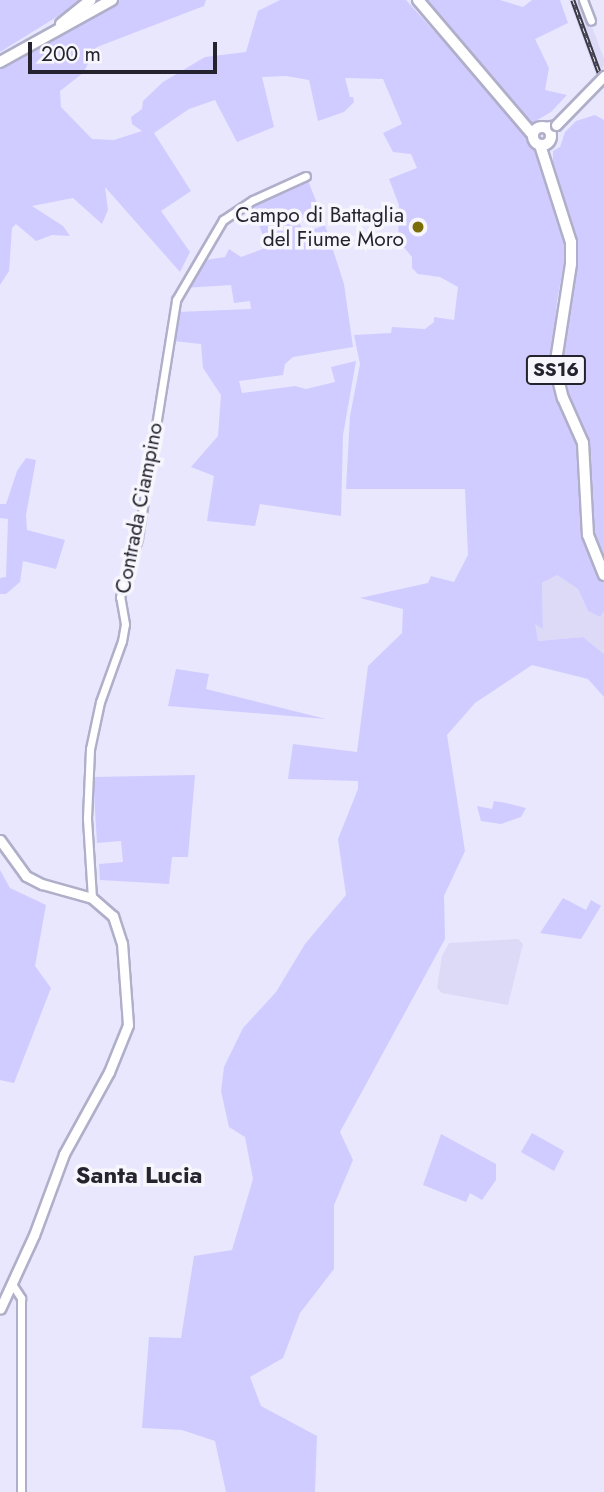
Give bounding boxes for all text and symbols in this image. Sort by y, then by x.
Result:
scale bar [32,28,220,72]
text: 200 m [41,39,101,69]
place label: Campo di Battaglia del Fiume Moro [235,202,404,252]
marker: Campo di Battaglia del Fiume Moro [410,219,426,235]
road number: SS16 [524,354,588,386]
street label: Contrada Ciampino [110,420,168,596]
district label: Santa Lucia [76,1161,202,1189]

